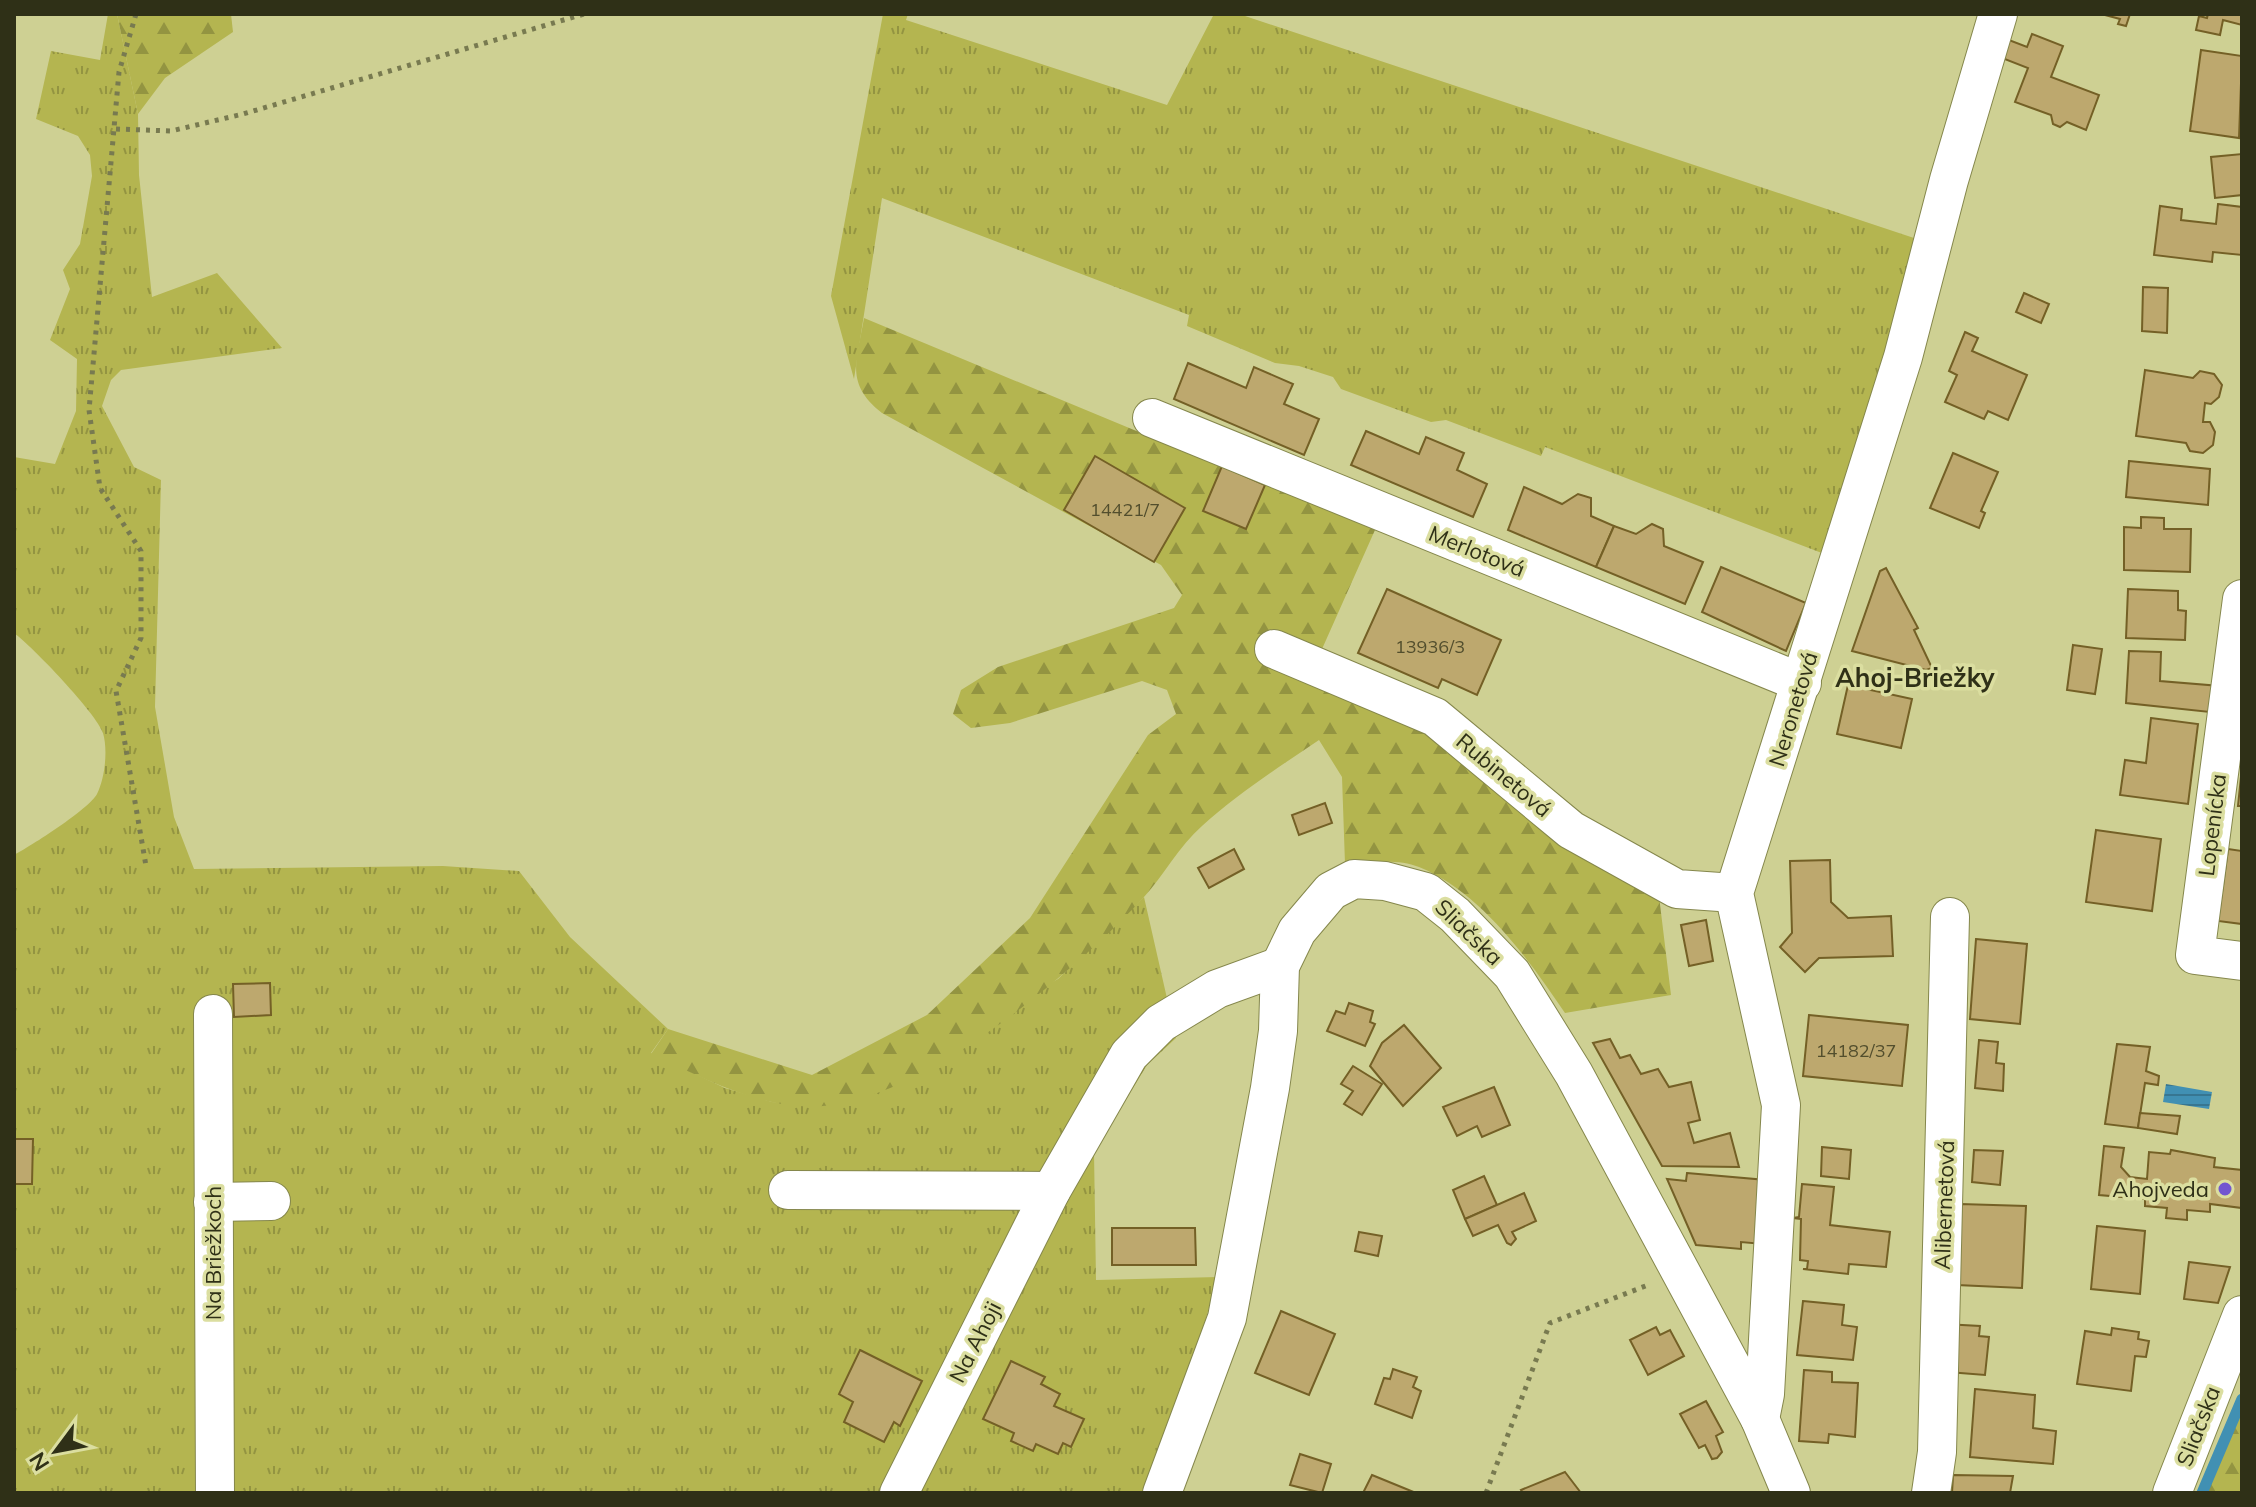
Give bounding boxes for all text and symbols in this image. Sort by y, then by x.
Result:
house number: 14421/7 [1090,498,1160,521]
street label: Merlotová [1425,519,1529,583]
house number: 13936/3 [1395,635,1465,658]
street label: Neronetová [1762,648,1824,770]
district label: Ahoj-Briežky [1835,661,1996,694]
street label: Rubinetová [1451,727,1557,823]
street label: Lopenícka [2192,772,2232,878]
street label: Sliačska [1429,893,1509,971]
house number: 14182/37 [1816,1039,1896,1062]
street label: Alibernetová [1928,1140,1960,1270]
place label: Ahojveda [2112,1175,2209,1203]
marker: Ahojveda [2216,1180,2234,1198]
street label: Na Briežkoch [199,1186,227,1320]
street label: Na Ahoji [943,1297,1007,1387]
street label: Sliačska [2170,1382,2226,1470]
north arrow [16,1411,96,1491]
text: N [23,1447,55,1476]

